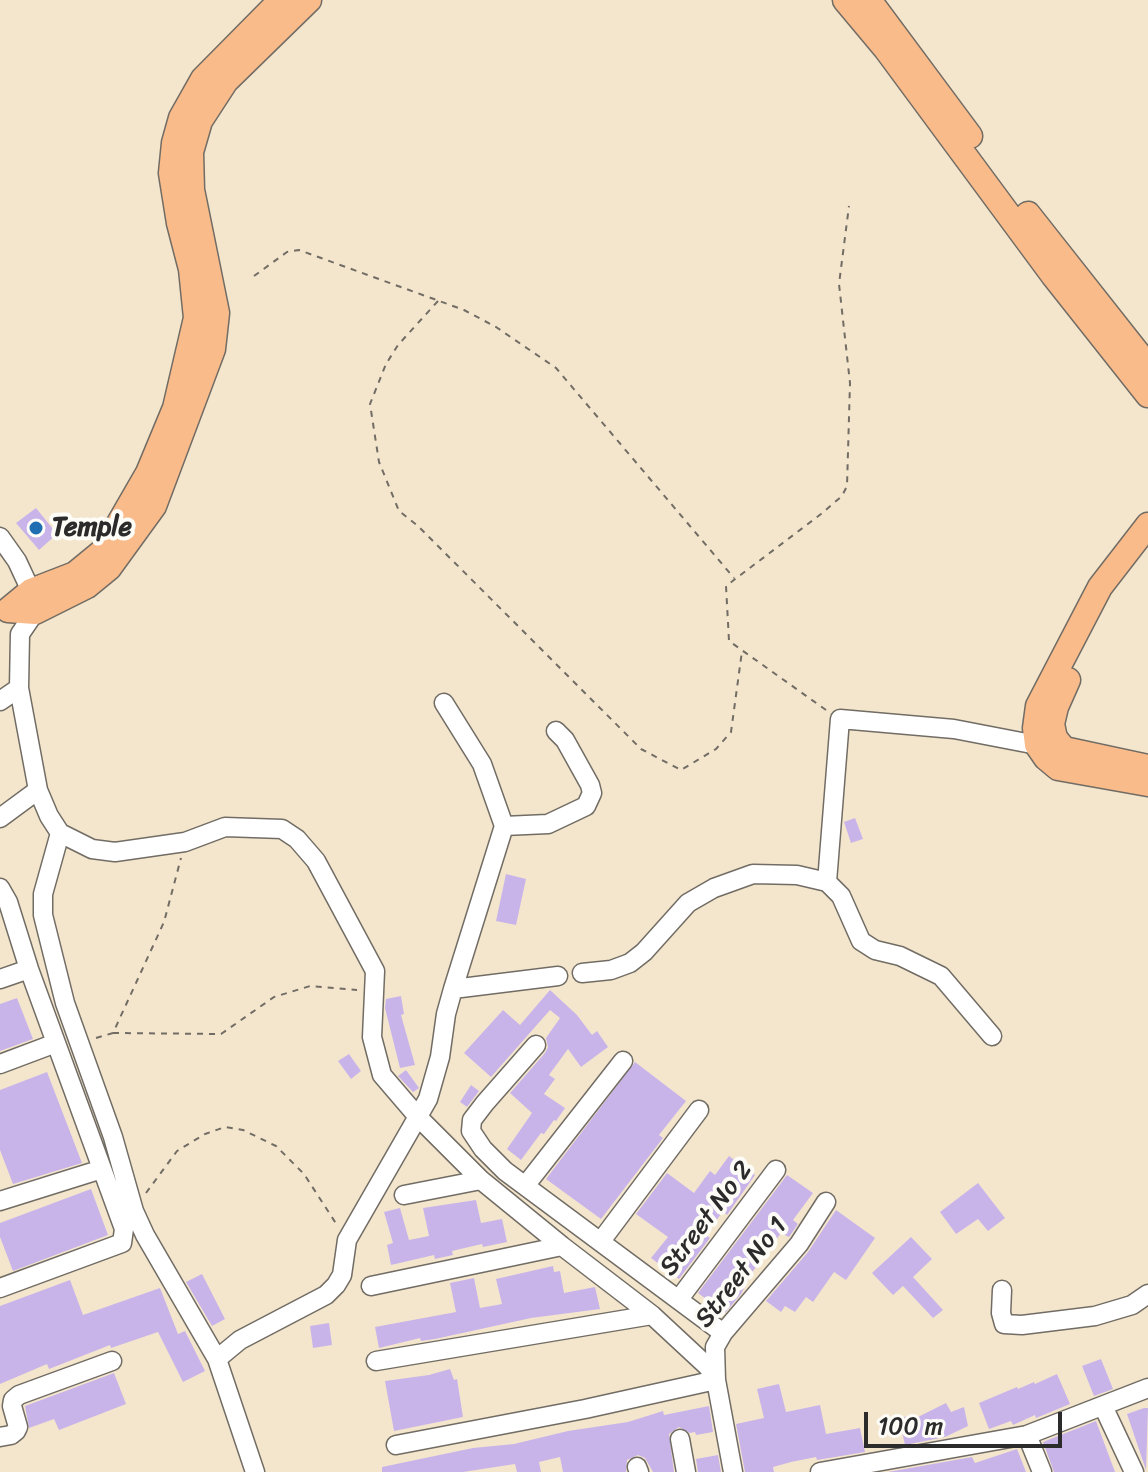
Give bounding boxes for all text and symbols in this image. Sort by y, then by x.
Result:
place label: Temple [52,512,132,544]
marker: Temple [27,519,45,537]
street label: Street No 2 [654,1156,760,1282]
street label: Street No 1 [689,1212,795,1334]
scale bar [868,1396,1066,1446]
text: 100 m [878,1405,943,1447]

